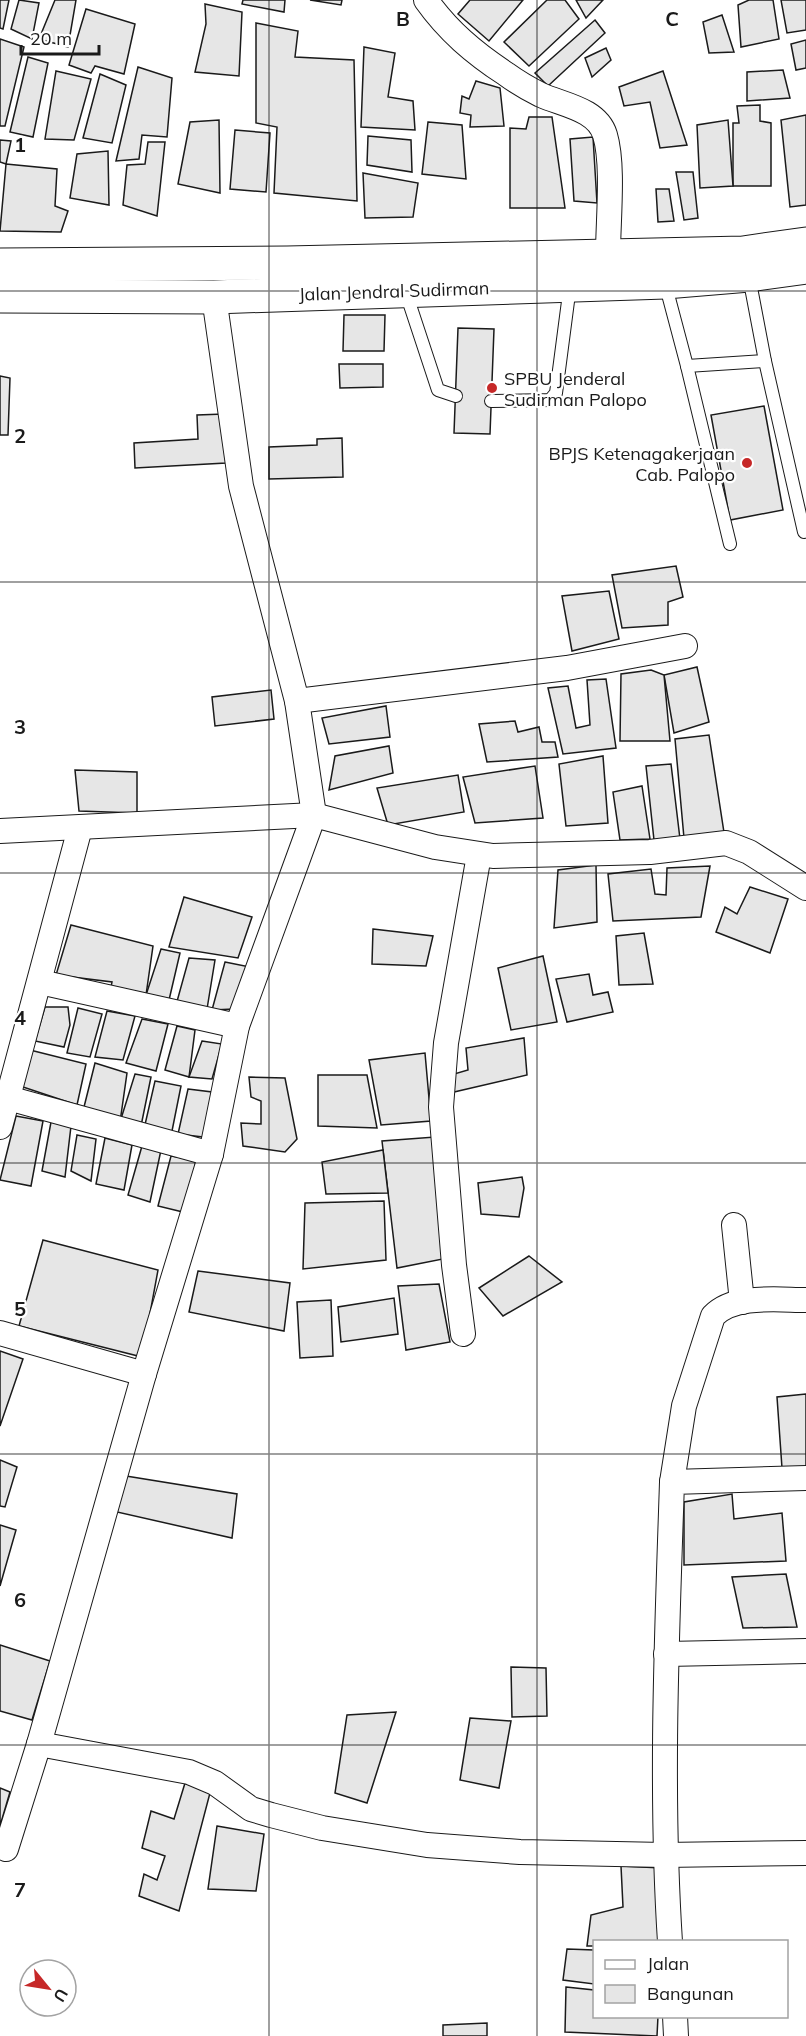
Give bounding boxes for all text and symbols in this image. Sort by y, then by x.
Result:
text: B [396,6,410,31]
text: C [665,6,679,31]
scale bar [21,18,99,56]
text: 20 m [30,27,72,50]
text: 1 [14,132,26,157]
street label: Jalan Jendral Sudirman [298,276,490,306]
place label: SPBU Jenderal Sudirman Palopo [504,367,647,411]
marker: SPBU Jenderal Sudirman Palopo [485,381,499,395]
text: 2 [14,423,26,448]
place label: BPJS Ketenagakerjaan Cab. Palopo [549,442,735,486]
marker: BPJS Ketenagakerjaan Cab. Palopo [740,456,754,470]
text: 3 [14,714,26,739]
text: 4 [14,1005,26,1030]
text: 5 [14,1296,26,1321]
text: 6 [14,1587,26,1612]
text: 7 [14,1877,26,1902]
legend [593,1940,788,2018]
text: Jalan [647,1952,689,1975]
north arrow [18,1958,78,2018]
text: Bangunan [647,1982,734,2005]
text: U [49,1985,73,2006]

